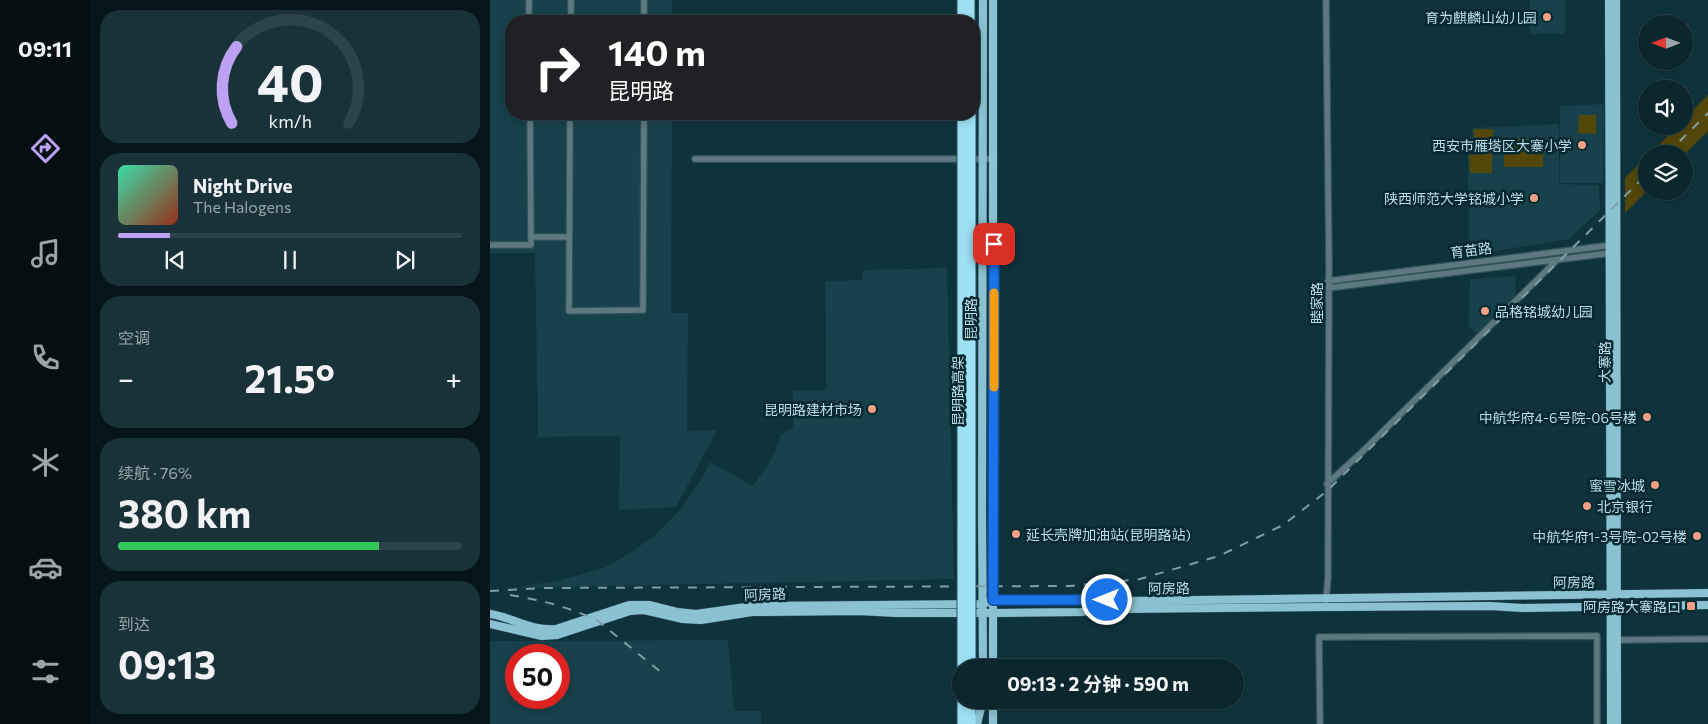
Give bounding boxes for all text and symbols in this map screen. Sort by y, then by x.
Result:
place label: 育为麒麟山幼儿园 [1425,9,1537,26]
marker: 育为麒麟山幼儿园 [1541,11,1553,23]
north arrow [1638,15,1692,70]
map controls [1638,15,1693,200]
text: 140 m [608,30,706,73]
text: 09:11 [18,35,72,62]
icon: right [525,35,590,100]
text: 40 [257,49,323,113]
text: 昆明路 [608,77,674,104]
button: sound [1638,80,1693,135]
text: km/h [268,110,312,132]
icon: directions [28,131,63,166]
place label: 西安市雁塔区大寨小学 [1432,137,1572,154]
marker: 西安市雁塔区大寨小学 [1576,139,1588,151]
button: layers [1638,145,1693,200]
text: Night Drive [193,174,293,197]
place label: 陕西师范大学铭城小学 [1384,190,1524,207]
marker: 陕西师范大学铭城小学 [1528,192,1540,204]
text: The Halogens [193,197,291,216]
pin [973,223,1015,265]
icon: arrive [980,230,1008,258]
icon: music [28,236,63,271]
street label: 育苗路 [1449,239,1493,261]
icon: previous [161,246,189,274]
icon: pause [276,246,304,274]
icon: next [391,246,419,274]
street label: 睦家路 [1308,282,1325,324]
street label: 昆明路 [962,298,979,340]
place label: 品格铭城幼儿园 [1495,303,1593,320]
marker: 品格铭城幼儿园 [1479,305,1491,317]
text: 空调 [118,328,150,347]
icon: phone [28,340,63,375]
street label: 大寨路 [1596,341,1613,383]
text: 21.5° [245,354,335,401]
street label: 昆明路高架 [949,356,966,426]
text: − [118,361,134,395]
text: + [446,361,462,395]
place label: 昆明路建材市场 [764,401,862,418]
marker: 昆明路建材市场 [866,403,878,415]
place label: 中航华府4-6号院-06号楼 [1479,409,1637,426]
marker: 中航华府4-6号院-06号楼 [1641,411,1653,423]
icon: climate [28,445,63,480]
text: 续航 · 76% [118,463,192,482]
place label: 蜜雪冰城 [1589,477,1645,494]
marker: 蜜雪冰城 [1649,479,1661,491]
text: 380 km [118,489,251,536]
place label: 北京银行 [1597,498,1653,515]
marker: 北京银行 [1581,500,1593,512]
place label: 延长壳牌加油站(昆明路站) [1026,526,1191,543]
marker: 延长壳牌加油站(昆明路站) [1010,528,1022,540]
place label: 中航华府1-3号院-02号楼 [1532,528,1687,545]
marker: 中航华府1-3号院-02号楼 [1691,530,1703,542]
icon: car [28,550,63,585]
position arrow [1080,573,1132,625]
street label: 阿房路 [1553,573,1595,591]
street label: 阿房路 [1148,579,1190,597]
street label: 阿房路 [744,584,786,604]
place label: 阿房路大寨路口 [1583,598,1681,615]
marker: 阿房路大寨路口 [1685,600,1697,612]
text: 到达 [118,614,150,633]
text: 09:13 [118,640,216,687]
speed limit sign: 50 [505,644,570,709]
icon: filters [28,654,63,689]
text: 09:13 · 2 分钟 · 590 m [1007,672,1189,695]

